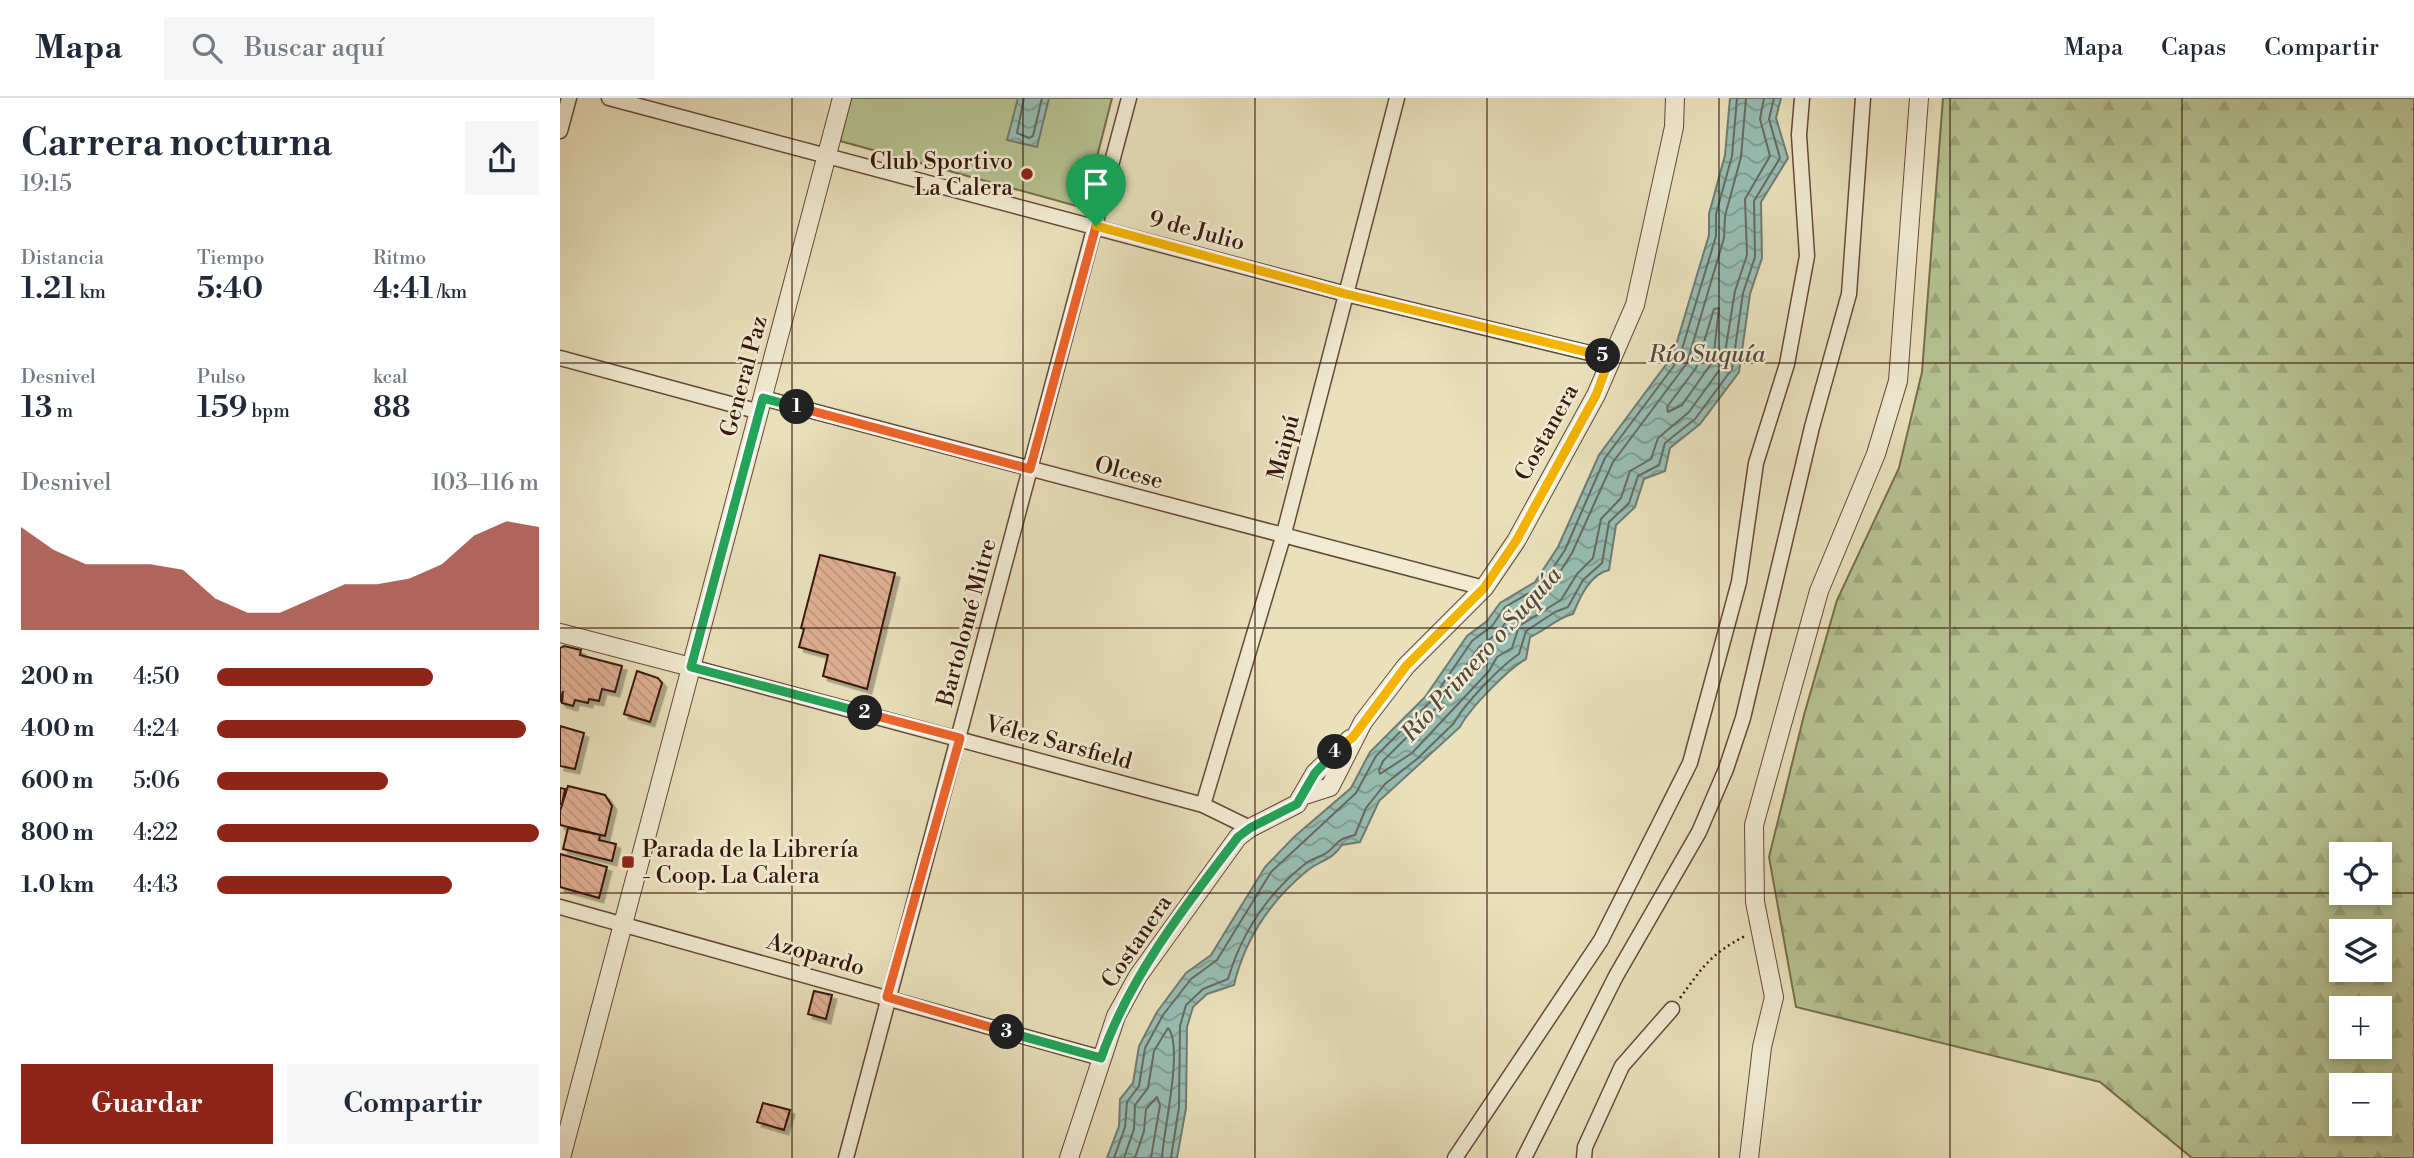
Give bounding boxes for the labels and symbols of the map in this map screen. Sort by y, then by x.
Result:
place label: Club Sportivo La Calera [870,148,1013,202]
pin [1066,154,1126,226]
marker: Club Sportivo La Calera [1019,166,1035,182]
street label: 9 de Julio [1146,205,1248,257]
street label: General Paz [714,313,774,440]
pin: 5 [1586,338,1620,374]
water label: Río Suquía [1648,340,1766,370]
street label: Costanera [1509,379,1585,486]
pin: 1 [779,390,814,424]
street label: Maipú [1262,412,1306,483]
street label: Olcese [1091,450,1166,496]
street label: Bartolomé Mitre [931,535,1003,710]
water label: Río Primero o Suquía [1395,560,1569,749]
pin: 2 [848,696,882,730]
street label: Vélez Sarsfield [981,710,1135,776]
pin: 4 [1318,734,1352,770]
place label: Parada de la Librería - Coop. La Calera [642,836,859,890]
marker: Parada de la Librería - Coop. La Calera [620,854,636,870]
street label: Costanera [1096,890,1178,993]
street label: Azopardo [763,927,868,982]
pin: 3 [990,1014,1024,1049]

